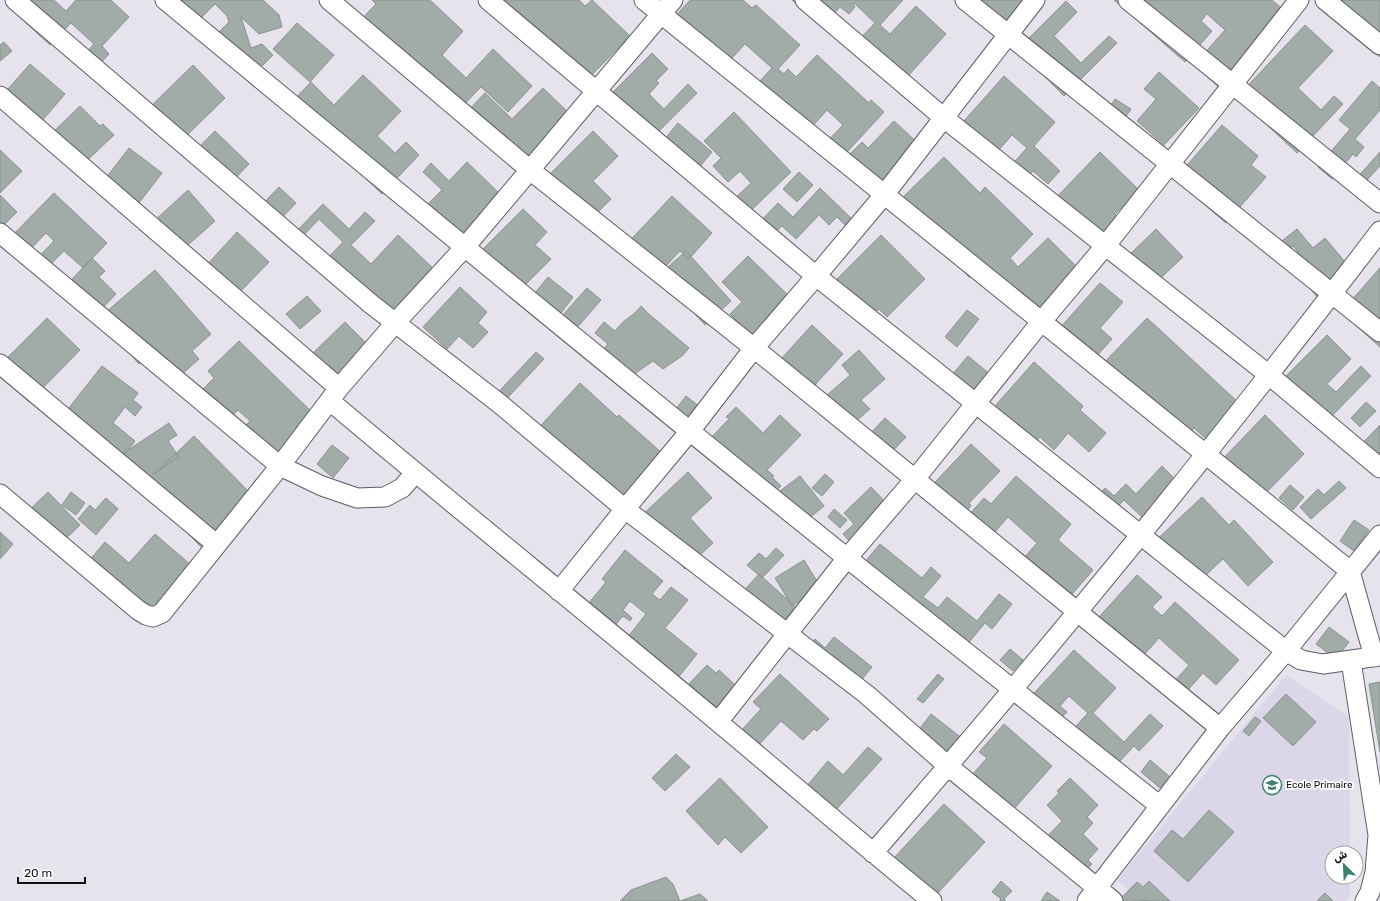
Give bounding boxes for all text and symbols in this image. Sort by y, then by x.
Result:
school or university icon: Ecole Primaire [1261,774,1283,796]
place label: Ecole Primaire [1286,779,1353,791]
north arrow [1324,845,1364,885]
text: ش [1331,848,1349,865]
scale bar [18,859,85,885]
text: 20 m [24,866,52,880]

